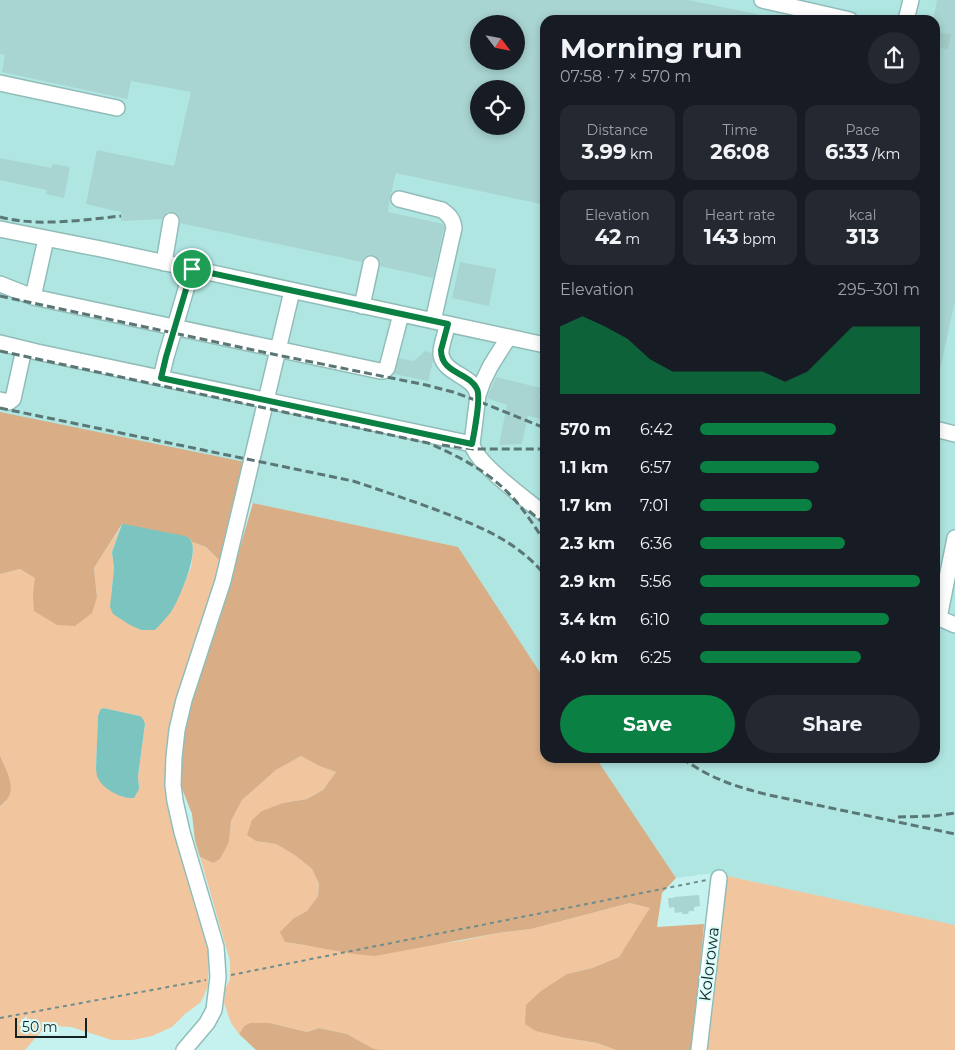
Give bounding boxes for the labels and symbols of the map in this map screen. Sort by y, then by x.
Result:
north arrow [470,15,525,70]
pin [171,248,213,290]
street label: Kolorowa [695,926,723,1002]
scale bar [15,1015,88,1038]

